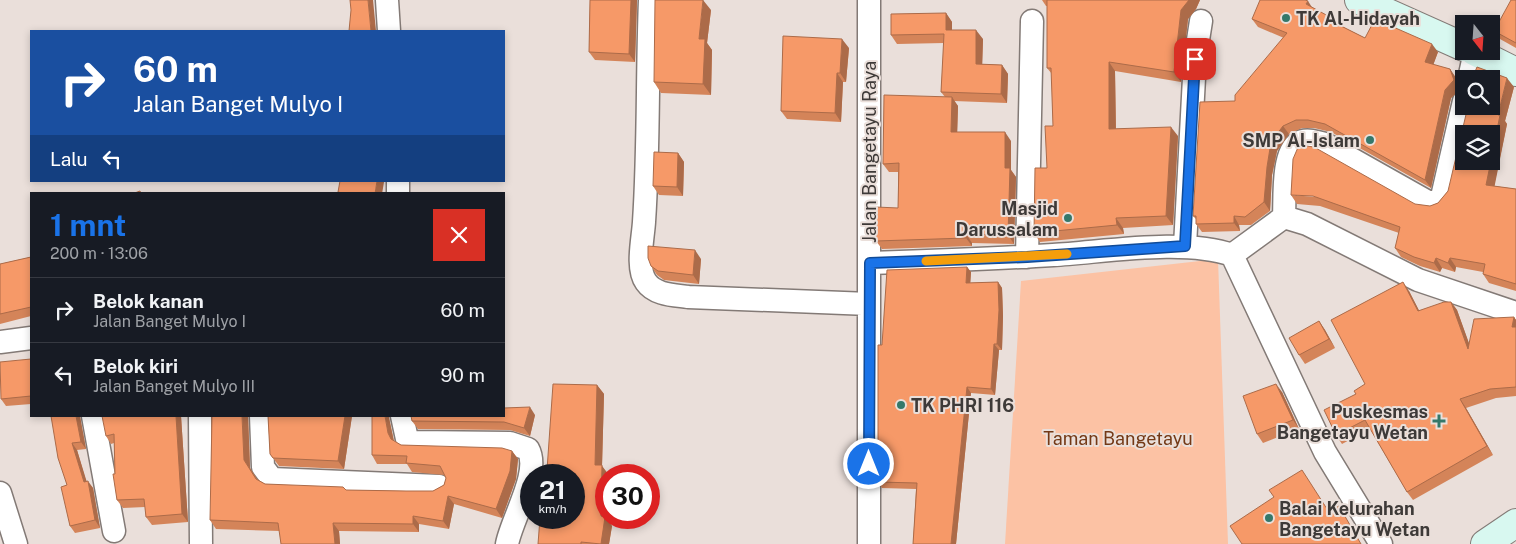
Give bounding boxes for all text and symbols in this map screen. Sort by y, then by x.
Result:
place label: TK Al-Hidayah [1296,8,1420,29]
marker: TK Al-Hidayah [1280,12,1292,24]
north arrow [1455,15,1500,60]
map controls [1455,15,1500,170]
pin [1174,38,1216,80]
icon: arrive [1181,45,1209,73]
text: 60 m [133,49,218,90]
icon: right [50,50,115,115]
street label: Jalan Bangetayu Raya [859,61,880,243]
button: search [1455,70,1500,115]
text: Jalan Banget Mulyo I [133,91,343,117]
button: layers [1455,125,1500,170]
place label: SMP Al-Islam [1242,130,1360,151]
marker: SMP Al-Islam [1364,134,1376,146]
icon: left [98,145,126,173]
text: Lalu [50,148,88,170]
place label: Masjid Darussalam [955,198,1058,240]
text: 1 mnt [50,207,126,243]
button: close [433,209,485,261]
marker: Masjid Darussalam [1062,212,1074,224]
text: 200 m · 13:06 [50,244,148,263]
text: Belok kanan [93,290,204,312]
icon: right [50,296,78,324]
text: 60 m [441,299,485,321]
text: Jalan Banget Mulyo I [93,312,246,331]
text: Belok kiri [93,355,178,377]
icon: left [50,361,78,389]
text: 90 m [441,364,485,386]
text: Jalan Banget Mulyo III [93,377,255,396]
place label: TK PHRI 116 [911,395,1014,416]
marker: TK PHRI 116 [895,399,907,411]
place label: Puskesmas Bangetayu Wetan [1277,401,1428,443]
marker: Puskesmas Bangetayu Wetan [1432,414,1446,428]
park label: Taman Bangetayu [1043,428,1193,449]
position arrow [842,437,894,489]
speed limit sign: 30 [595,464,660,529]
text: 21 [539,475,566,505]
place label: Balai Kelurahan Bangetayu Wetan [1279,498,1430,540]
text: km/h [538,502,567,516]
marker: Balai Kelurahan Bangetayu Wetan [1263,512,1275,524]

